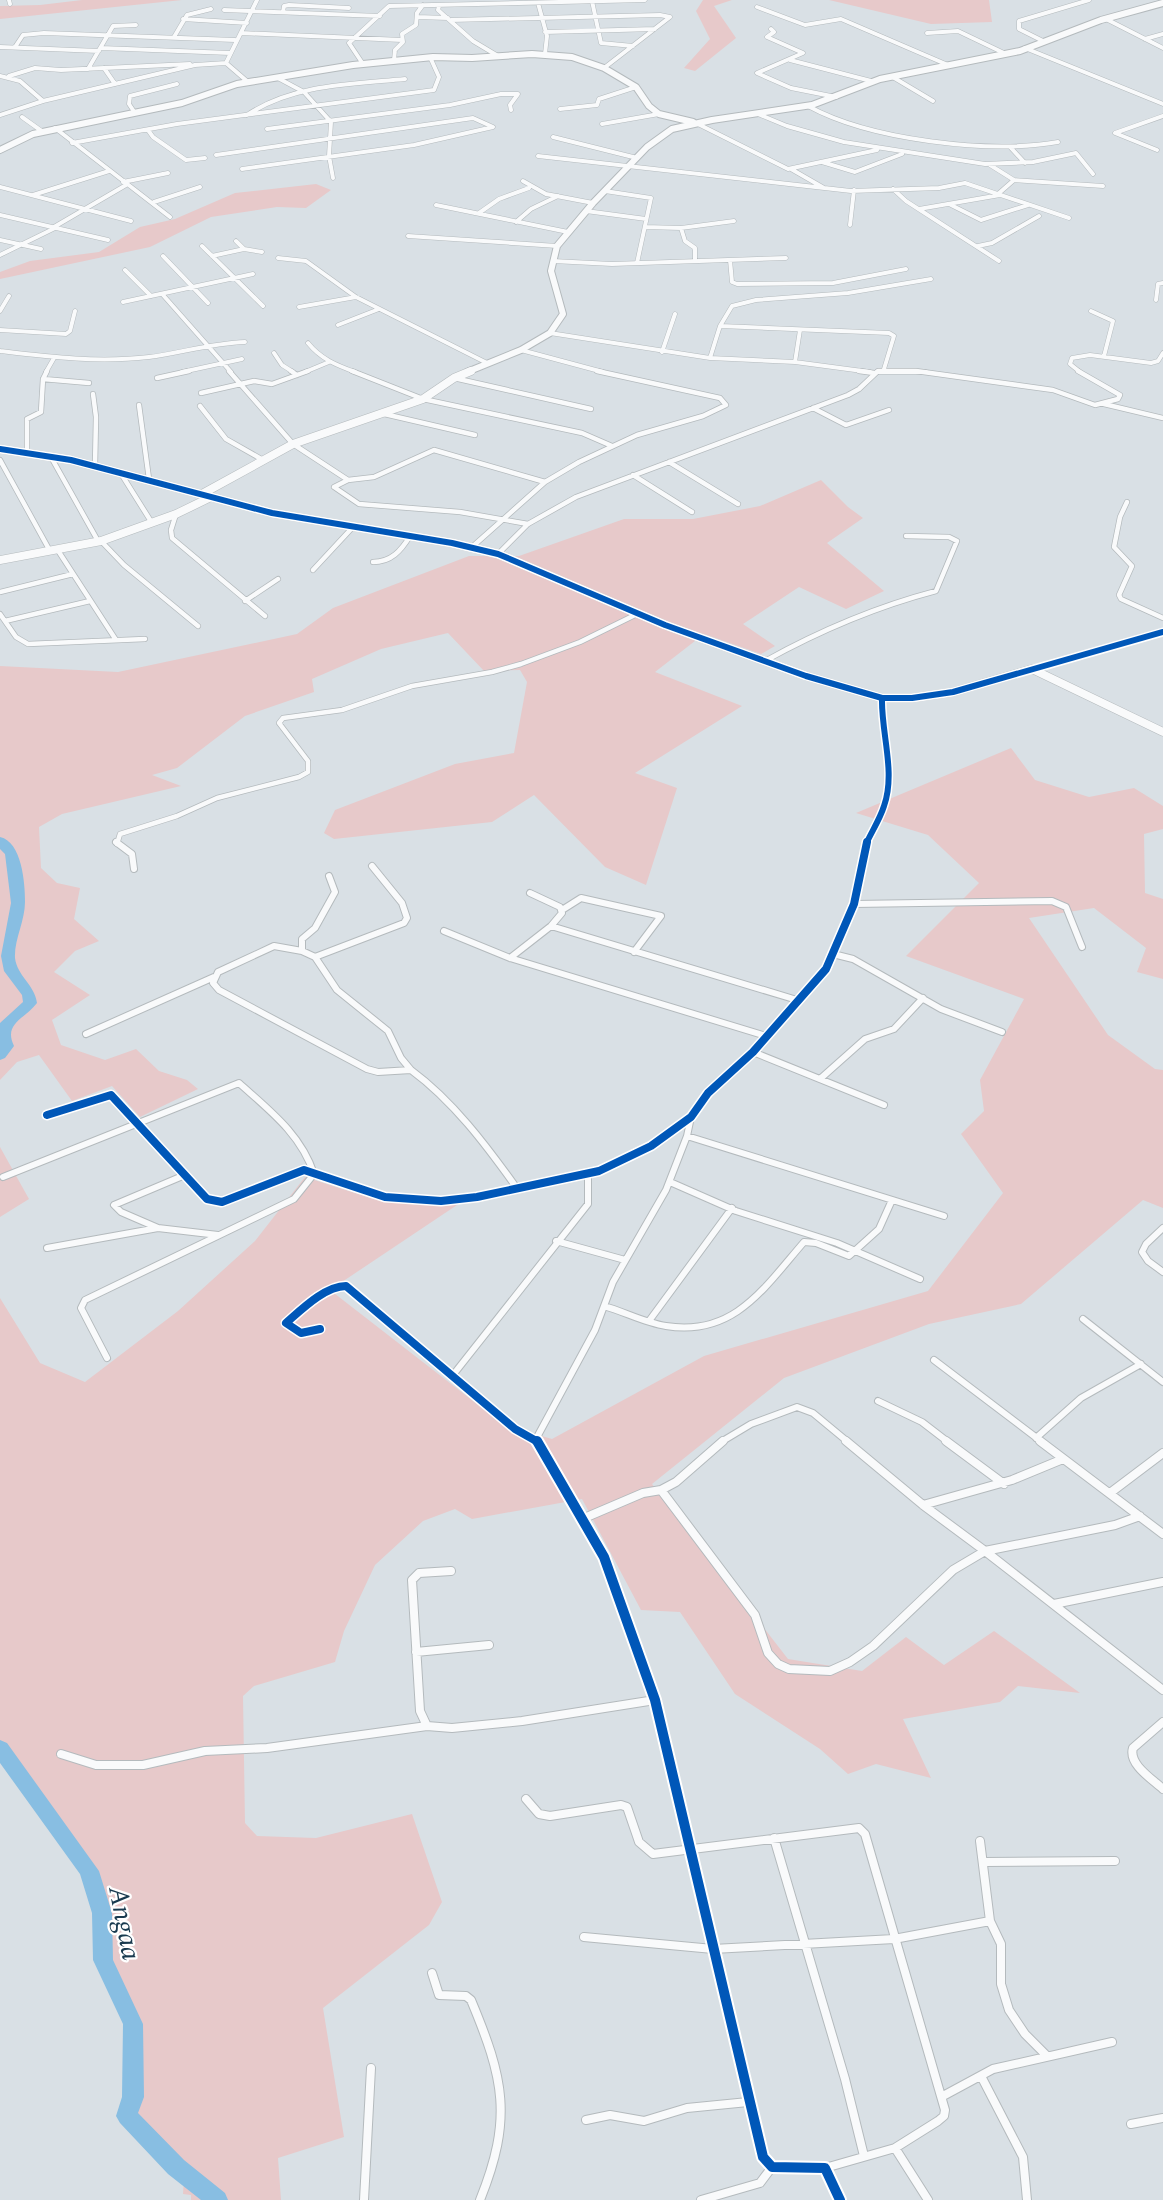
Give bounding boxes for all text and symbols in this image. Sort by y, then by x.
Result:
water label: Angaa [96,1882,153,1964]

